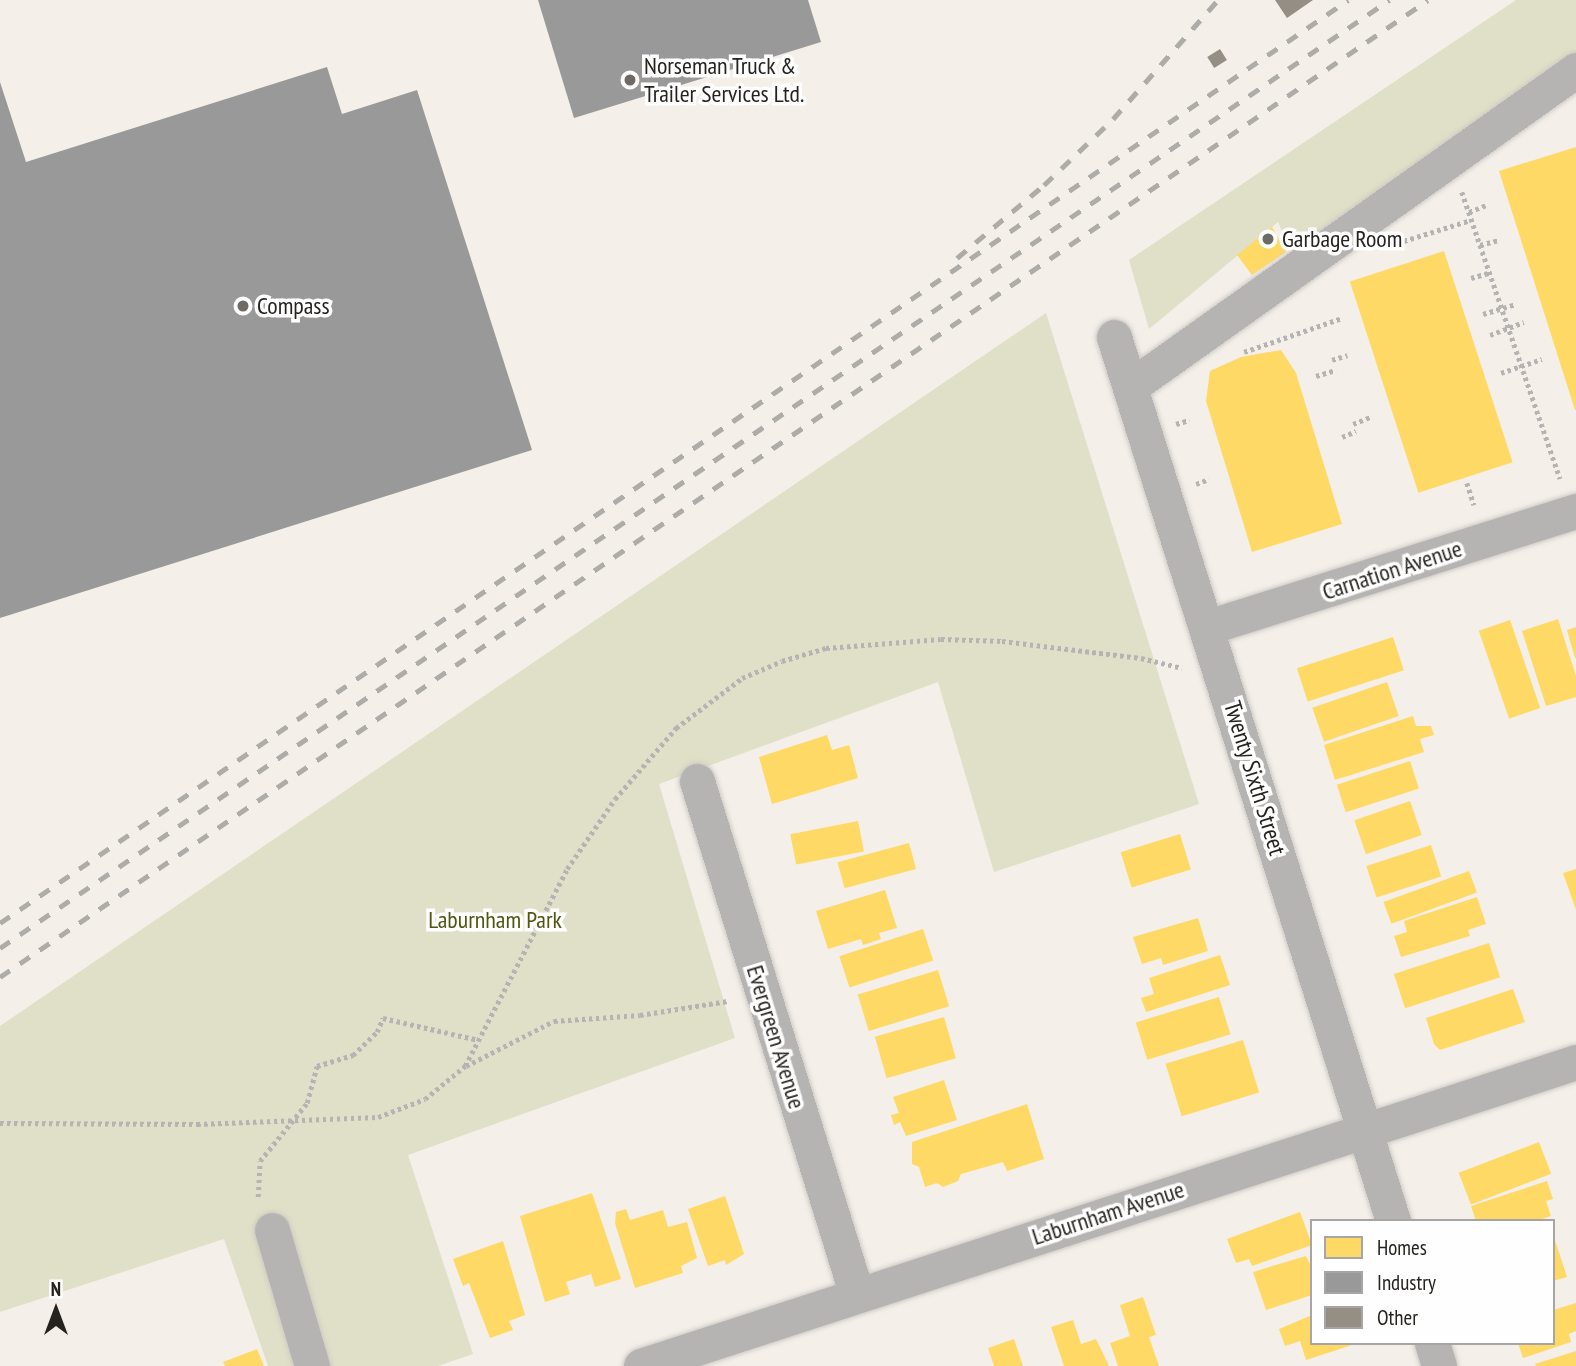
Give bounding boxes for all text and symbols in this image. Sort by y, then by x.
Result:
place label: Norseman Truck & Trailer Services Ltd. [644,52,804,108]
marker: Norseman Truck & Trailer Services Ltd. [622,72,638,88]
place label: Garbage Room [1282,225,1402,253]
marker: Garbage Room [1260,231,1276,247]
place label: Compass [257,292,330,320]
marker: Compass [235,298,251,314]
street label: Carnation Avenue [1318,534,1466,606]
street label: Twenty Sixth Street [1218,697,1292,859]
park label: Laburnham Park [428,906,562,934]
street label: Evergreen Avenue [740,962,812,1112]
street label: Laburnham Avenue [1028,1175,1188,1251]
legend [1310,1219,1555,1345]
text: Homes [1377,1234,1427,1261]
text: Industry [1377,1269,1436,1296]
north arrow [21,1275,91,1345]
text: N [51,1277,61,1301]
text: Other [1377,1304,1418,1331]

